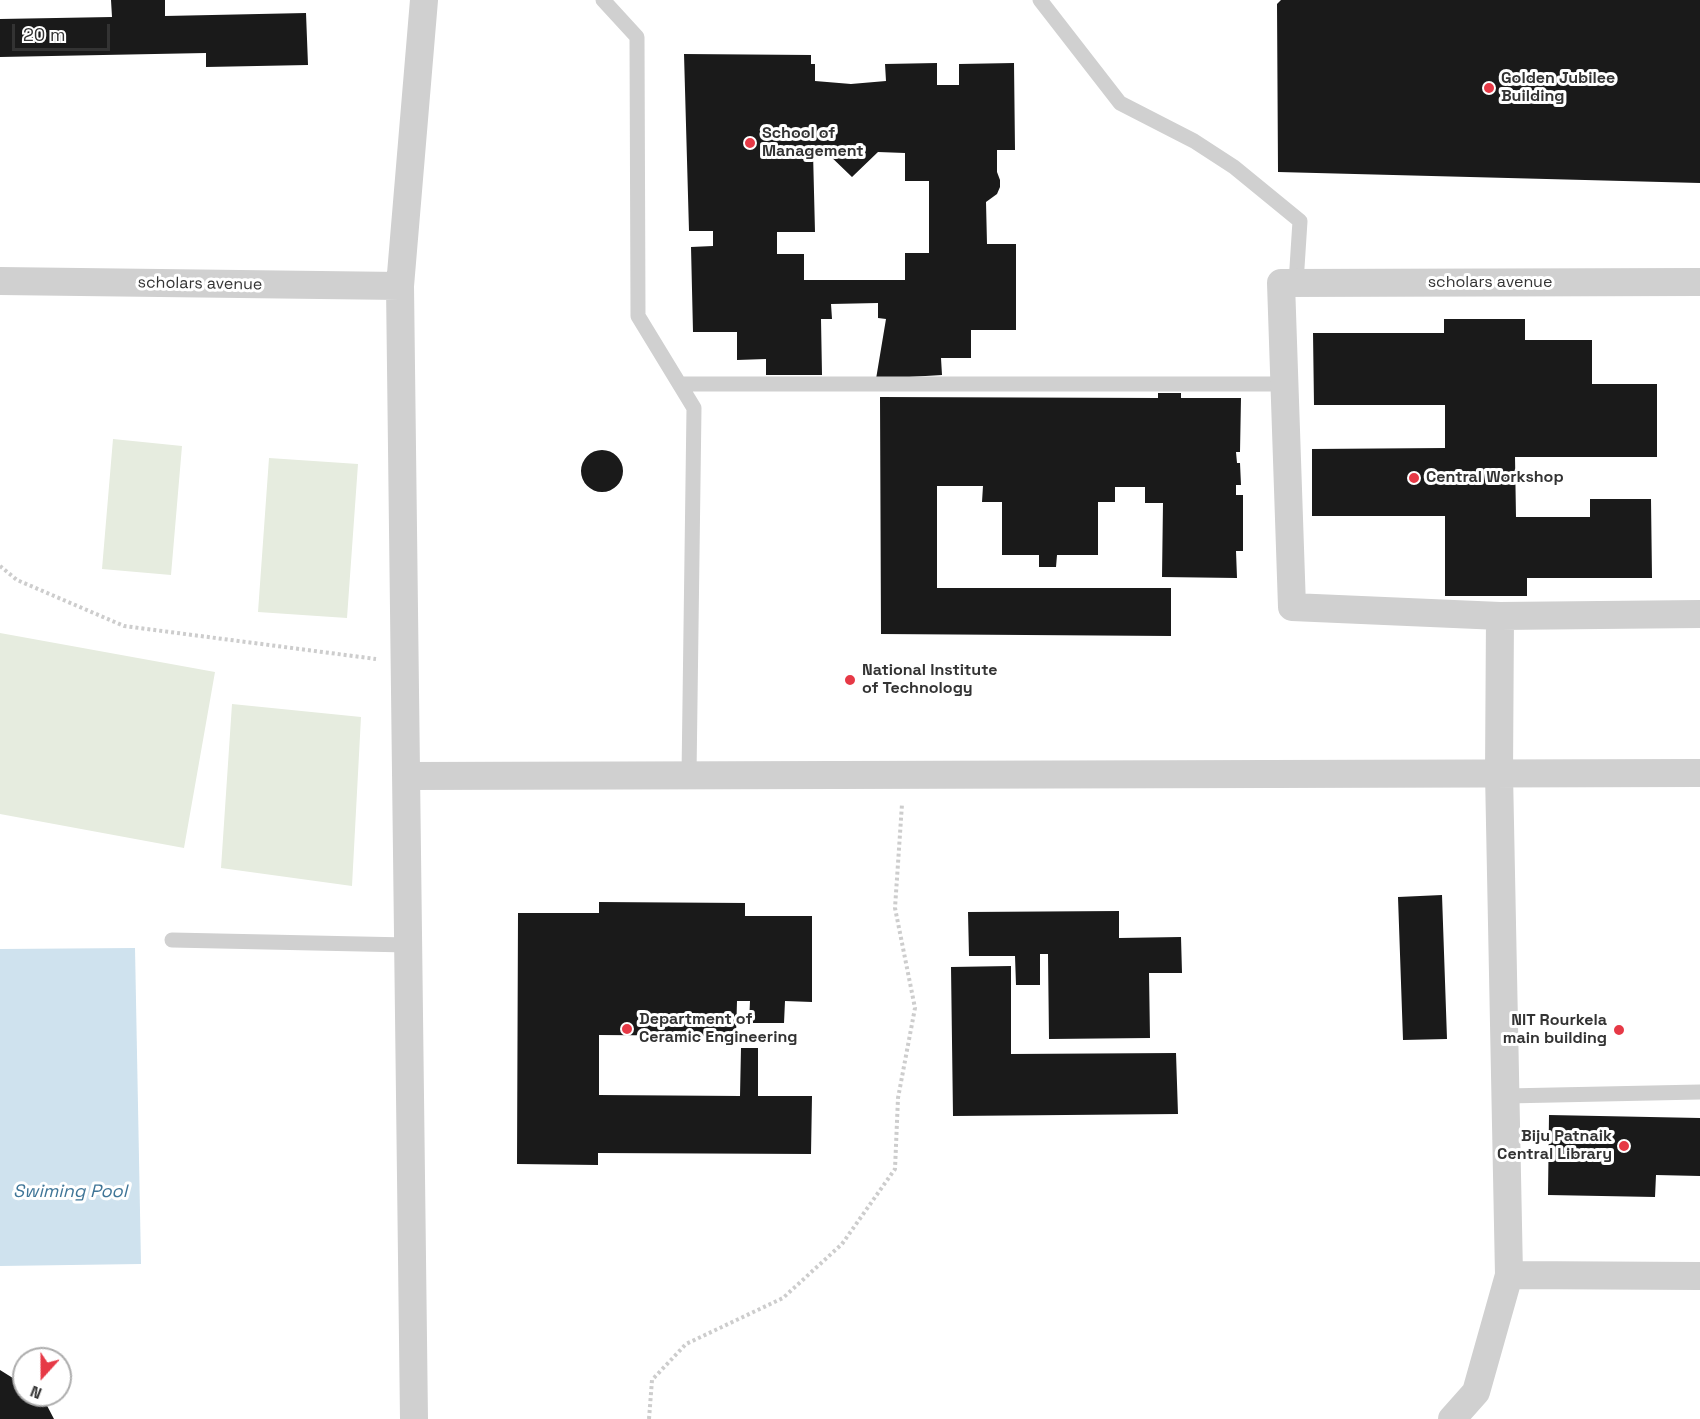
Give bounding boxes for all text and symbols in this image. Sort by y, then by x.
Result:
scale bar [15,12,112,50]
text: 20 m [23,23,66,46]
place label: Golden Jubilee Building [1501,69,1615,107]
marker: Golden Jubilee Building [1482,81,1496,95]
place label: School of Management [762,124,864,162]
marker: School of Management [743,136,757,150]
street label: scholars avenue [137,273,263,295]
street label: scholars avenue [1428,273,1552,293]
place label: Central Workshop [1426,468,1564,488]
marker: Central Workshop [1407,471,1421,485]
place label: National Institute of Technology [862,661,997,699]
marker: National Institute of Technology [843,673,857,687]
place label: Department of Ceramic Engineering [639,1010,797,1048]
place label: NIT Rourkela main building [1503,1011,1607,1049]
marker: Department of Ceramic Engineering [620,1022,634,1036]
marker: NIT Rourkela main building [1612,1023,1626,1037]
place label: Biju Patnaik Central Library [1497,1127,1612,1165]
marker: Biju Patnaik Central Library [1617,1139,1631,1153]
water label: Swiming Pool [13,1181,127,1203]
north arrow [12,1347,72,1407]
text: N [27,1381,45,1404]

